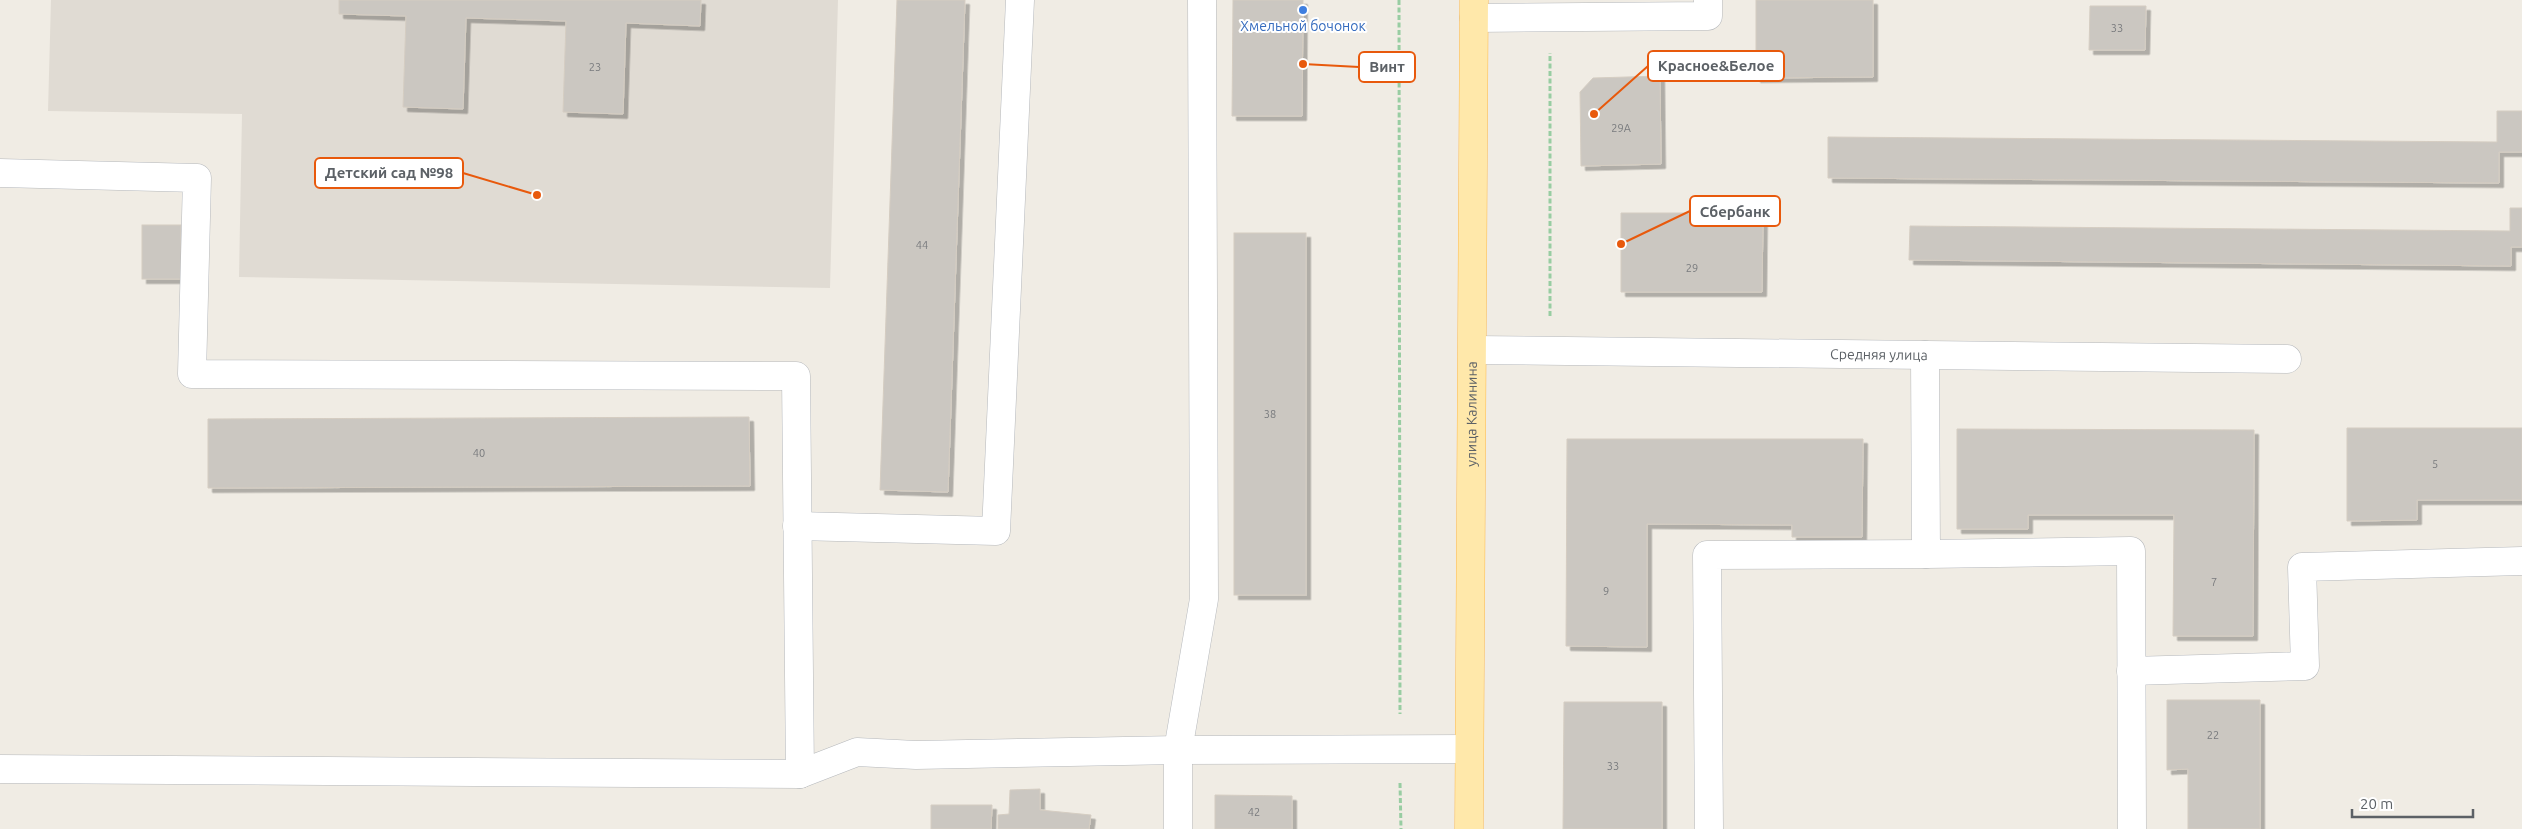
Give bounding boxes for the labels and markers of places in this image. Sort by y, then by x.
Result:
marker: Хмельной бочонок [1297,4,1309,16]
place label: Хмельной бочонок [1240,18,1366,34]
callout: Красное&Белое [1648,51,1784,81]
callout: Винт [1359,52,1415,82]
callout: Детский сад №98 [315,158,463,188]
callout: Сбербанк [1690,196,1780,226]

